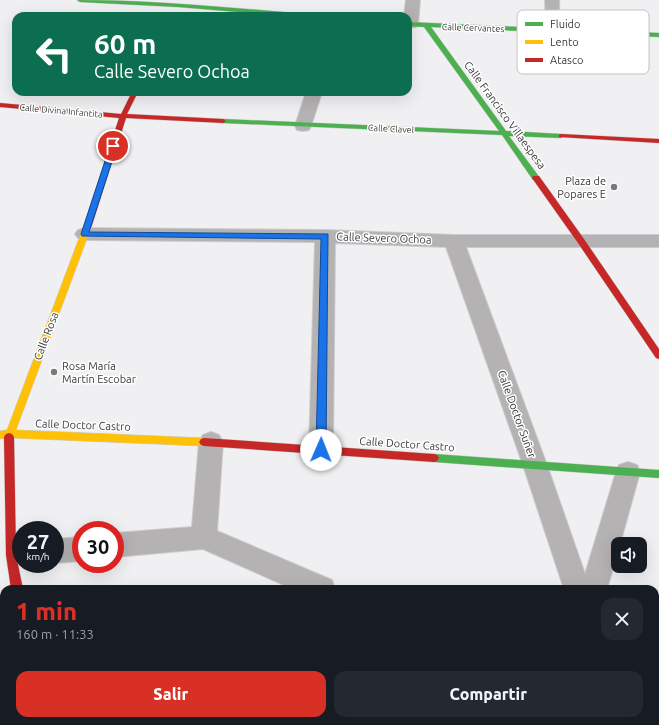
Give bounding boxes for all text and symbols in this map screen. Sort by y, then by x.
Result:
legend [517,10,649,74]
text: Fluido [550,18,581,30]
street label: Calle Cervantes [442,22,505,34]
icon: left [28,28,80,80]
text: 60 m [94,28,156,59]
text: Lento [550,36,579,48]
text: Atasco [550,54,583,66]
street label: Calle Francisco Villaespesa [462,59,548,171]
text: Calle Severo Ochoa [94,61,250,81]
street label: Calle Divina Infantita [19,102,103,120]
street label: Calle Clavel [368,123,415,135]
pin [96,129,130,163]
icon: arrive [102,135,124,157]
place label: Plaza de Popares E [557,175,606,200]
marker: Plaza de Popares E [609,182,619,192]
street label: Calle Severo Ochoa [336,230,432,246]
street label: Calle Rosa [31,310,61,362]
place label: Rosa María Martín Escobar [62,360,137,385]
marker: Rosa María Martín Escobar [49,367,59,377]
street label: Calle Doctor Suñer [496,369,539,460]
street label: Calle Doctor Castro [35,417,131,433]
position arrow [300,429,342,471]
street label: Calle Doctor Castro [359,435,455,453]
speed limit sign: 30 [72,521,124,573]
text: 27 [27,530,49,553]
map controls [611,537,647,573]
button: sound [611,537,647,573]
text: km/h [26,551,50,562]
text: 1 min [16,598,77,625]
button: close [601,598,643,640]
text: 160 m · 11:33 [16,627,94,641]
button: Salir [16,671,326,717]
button: Compartir [334,671,643,717]

